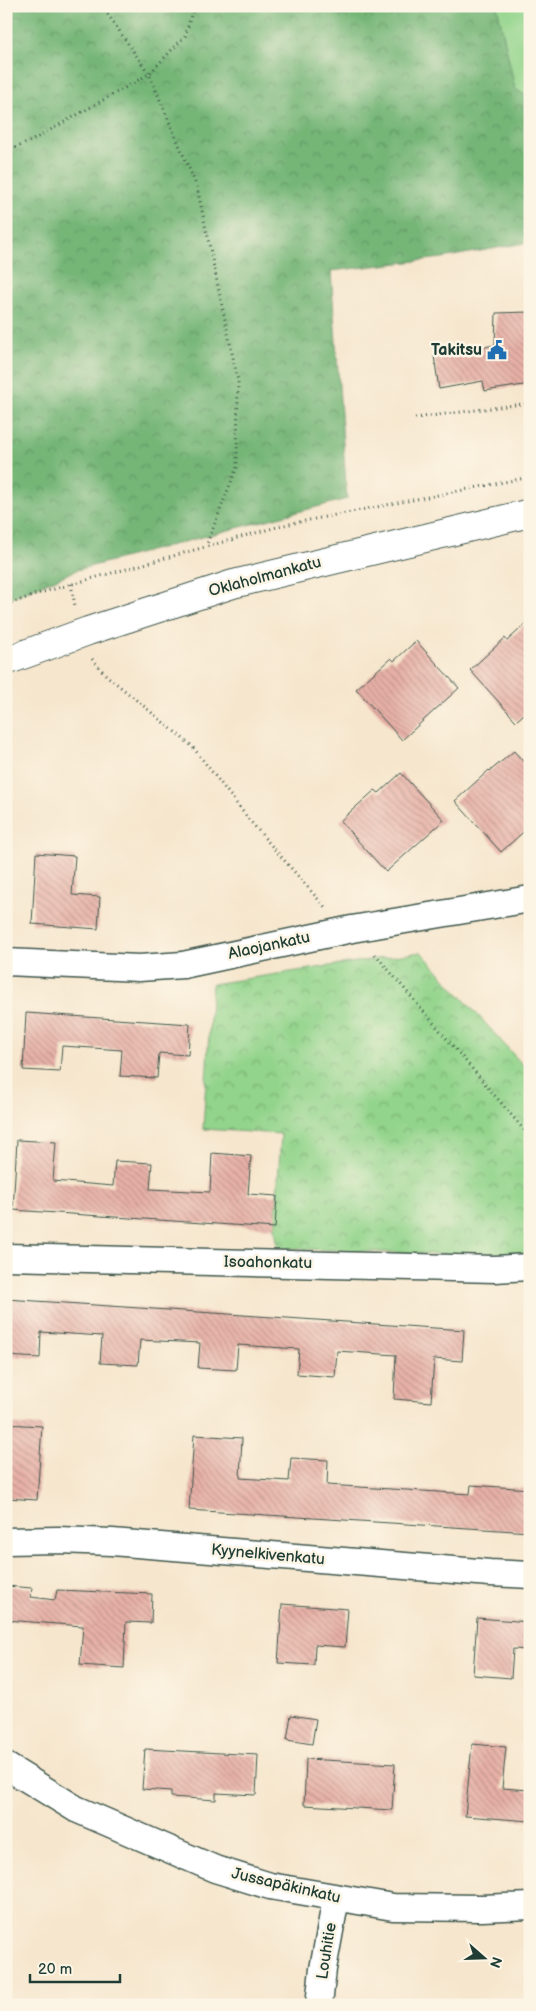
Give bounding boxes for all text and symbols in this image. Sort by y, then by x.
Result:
public building icon: Takitsu [486,339,508,361]
place label: Takitsu [431,341,482,360]
street label: Oklaholmankatu [207,553,323,601]
street label: Alaojankatu [226,928,312,964]
street label: Isoahonkatu [224,1253,312,1273]
street label: Kyynelkivenkatu [210,1541,326,1569]
street label: Jussapäkinkatu [230,1864,342,1908]
street label: Louhitie [313,1921,341,1981]
north arrow [458,1934,508,1984]
scale bar [30,1951,120,1983]
text: N [486,1954,506,1970]
text: 20 m [38,1960,72,1979]

